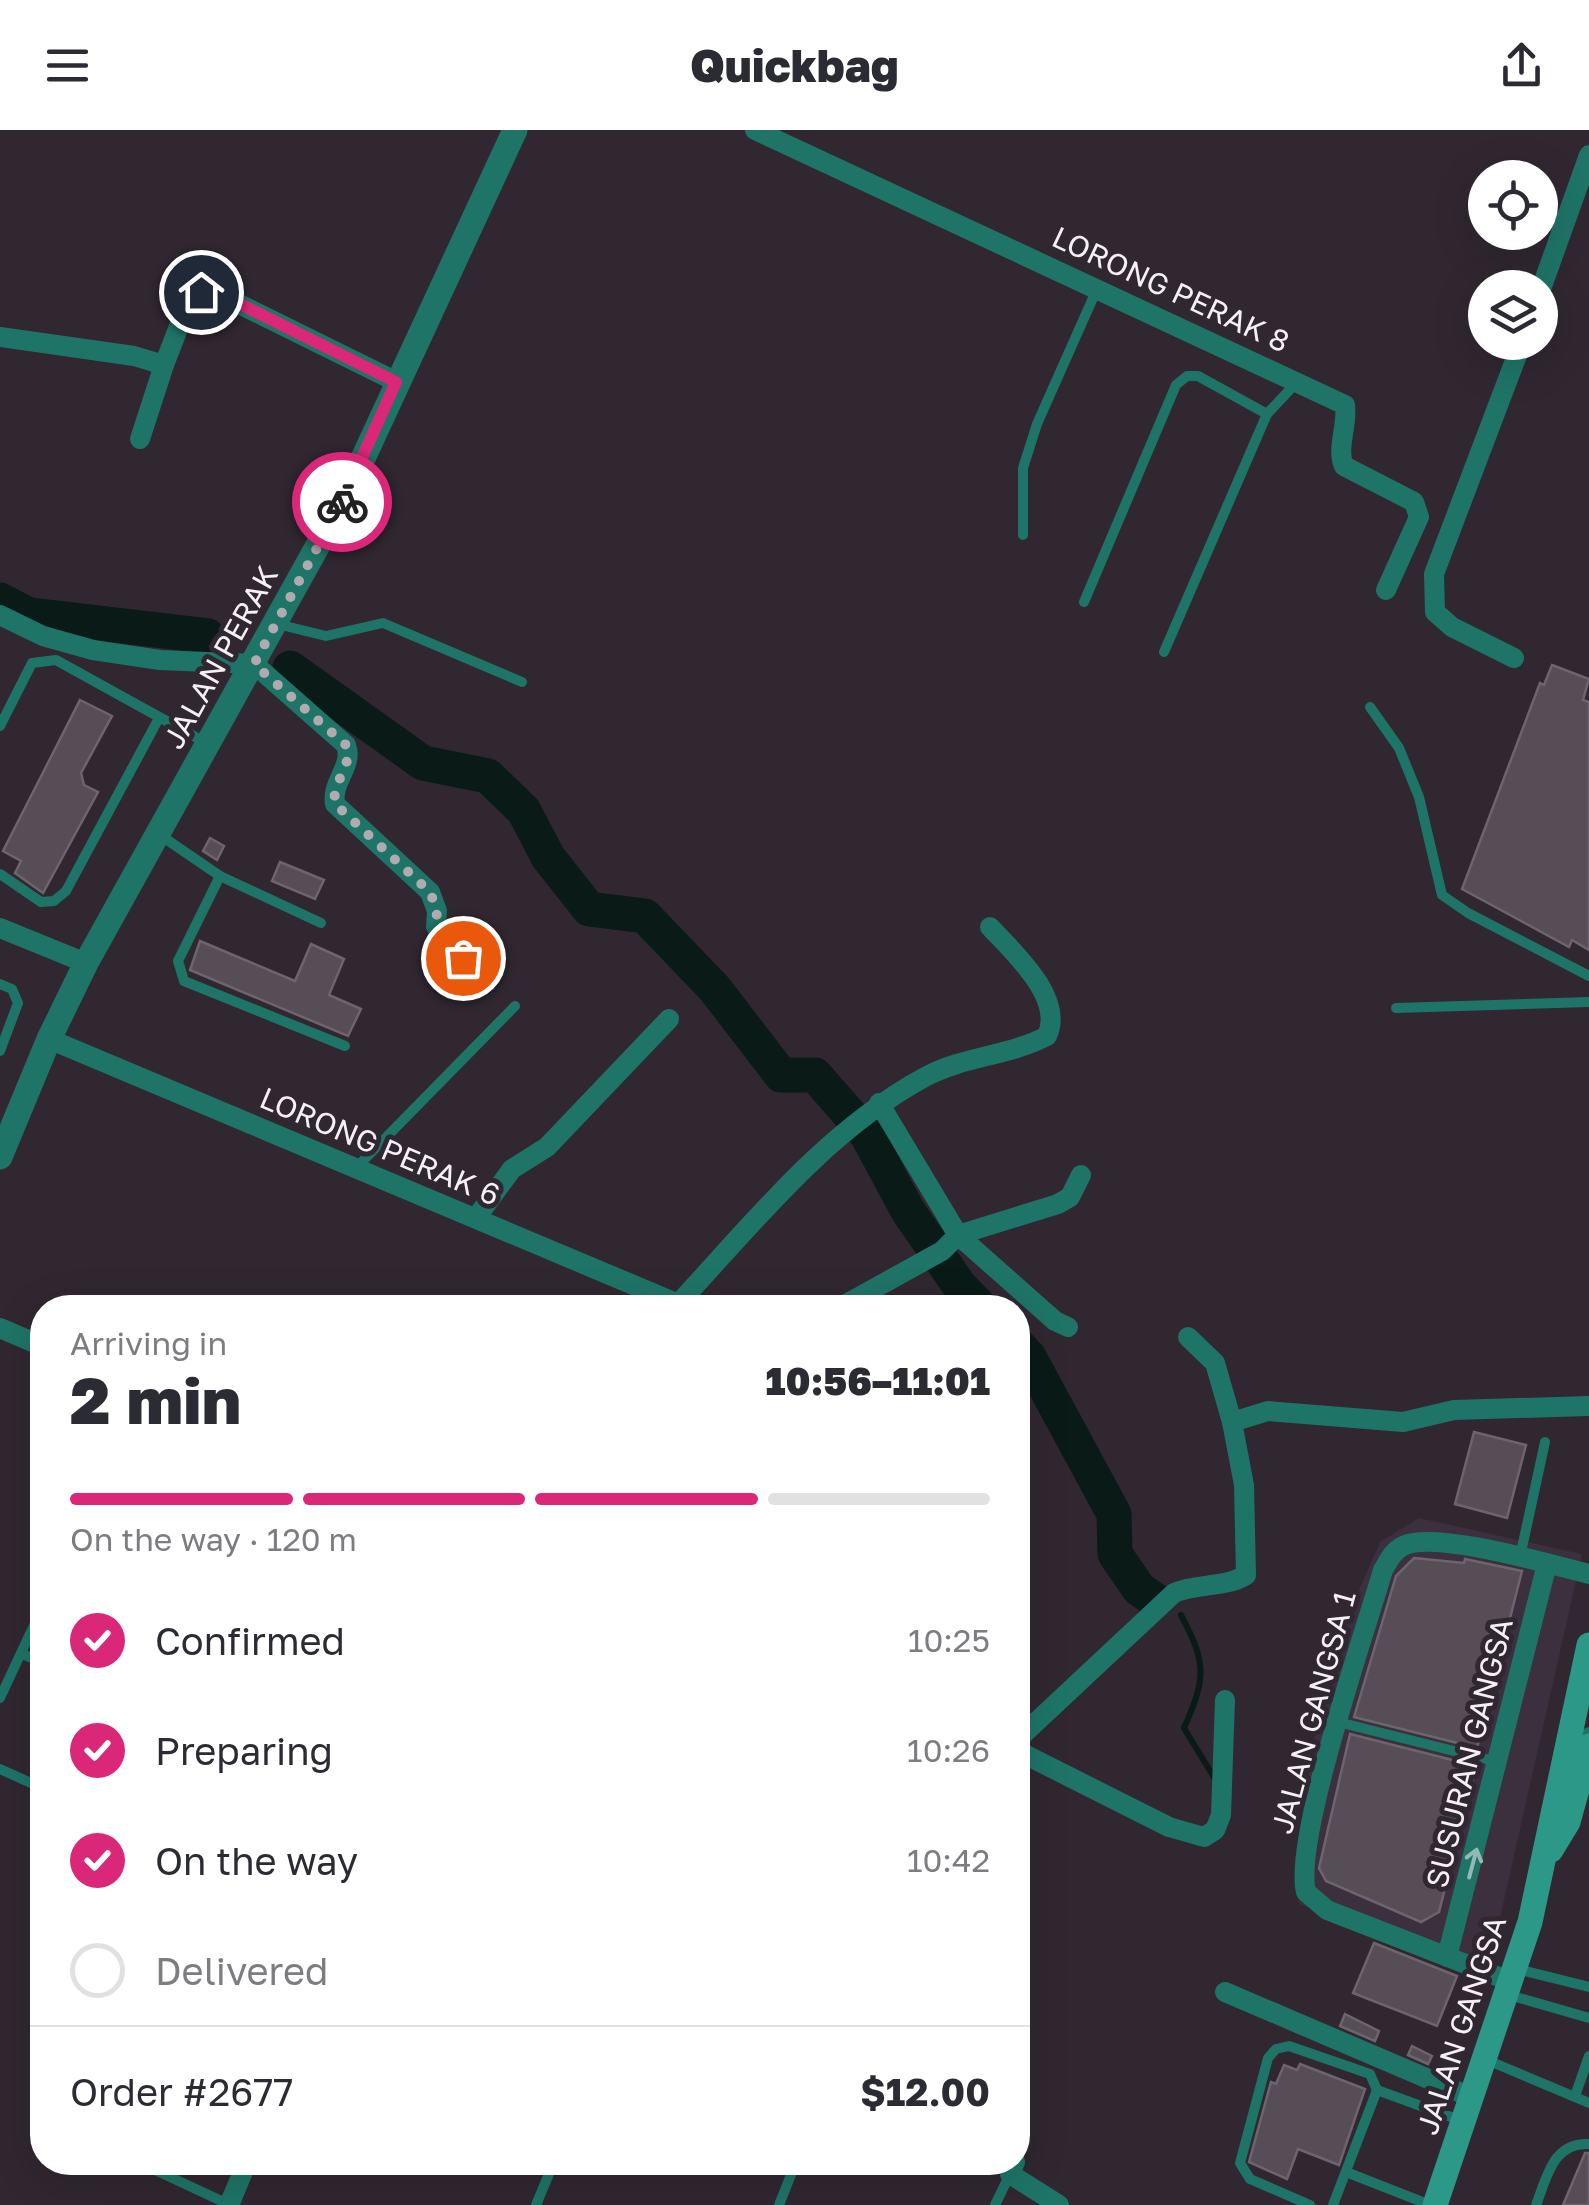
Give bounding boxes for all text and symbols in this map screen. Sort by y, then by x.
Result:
icon: menu [40,38,95,93]
text: Quickbag [690,38,899,92]
icon: share [1494,38,1549,93]
map controls [1468,160,1558,360]
button: locate [1468,160,1558,250]
street label: LORONG PERAK 8 [1047,218,1295,360]
pin [159,250,244,335]
icon: home [174,265,229,320]
button: layers [1468,270,1558,360]
courier [292,452,392,552]
icon: bike [315,475,370,530]
street label: JALAN PERAK [155,559,285,755]
pin [421,916,506,1001]
icon: bag [436,931,491,986]
street label: LORONG PERAK 6 [255,1079,505,1213]
text: Arriving in [70,1324,227,1362]
text: 10:56–11:01 [766,1358,990,1403]
text: 2 min [70,1360,241,1438]
text: On the way · 120 m [70,1520,357,1558]
street label: JALAN GANGSA 1 [1263,1587,1363,1837]
icon: check [70,1613,125,1668]
street label: SUSURAN GANGSA [1418,1614,1520,1892]
text: Confirmed [155,1618,345,1663]
text: 10:25 [908,1621,990,1659]
icon: check [70,1723,125,1778]
text: Preparing [155,1728,333,1773]
text: 10:26 [907,1731,990,1769]
icon: check [70,1833,125,1888]
text: On the way [155,1838,358,1883]
text: 10:42 [907,1841,990,1879]
one-way arrow [1464,1848,1483,1879]
street label: JALAN GANGSA [1409,1911,1513,2139]
text: Delivered [155,1948,328,1993]
text: Order #2677 [70,2069,293,2114]
text: $12.00 [860,2069,990,2114]

